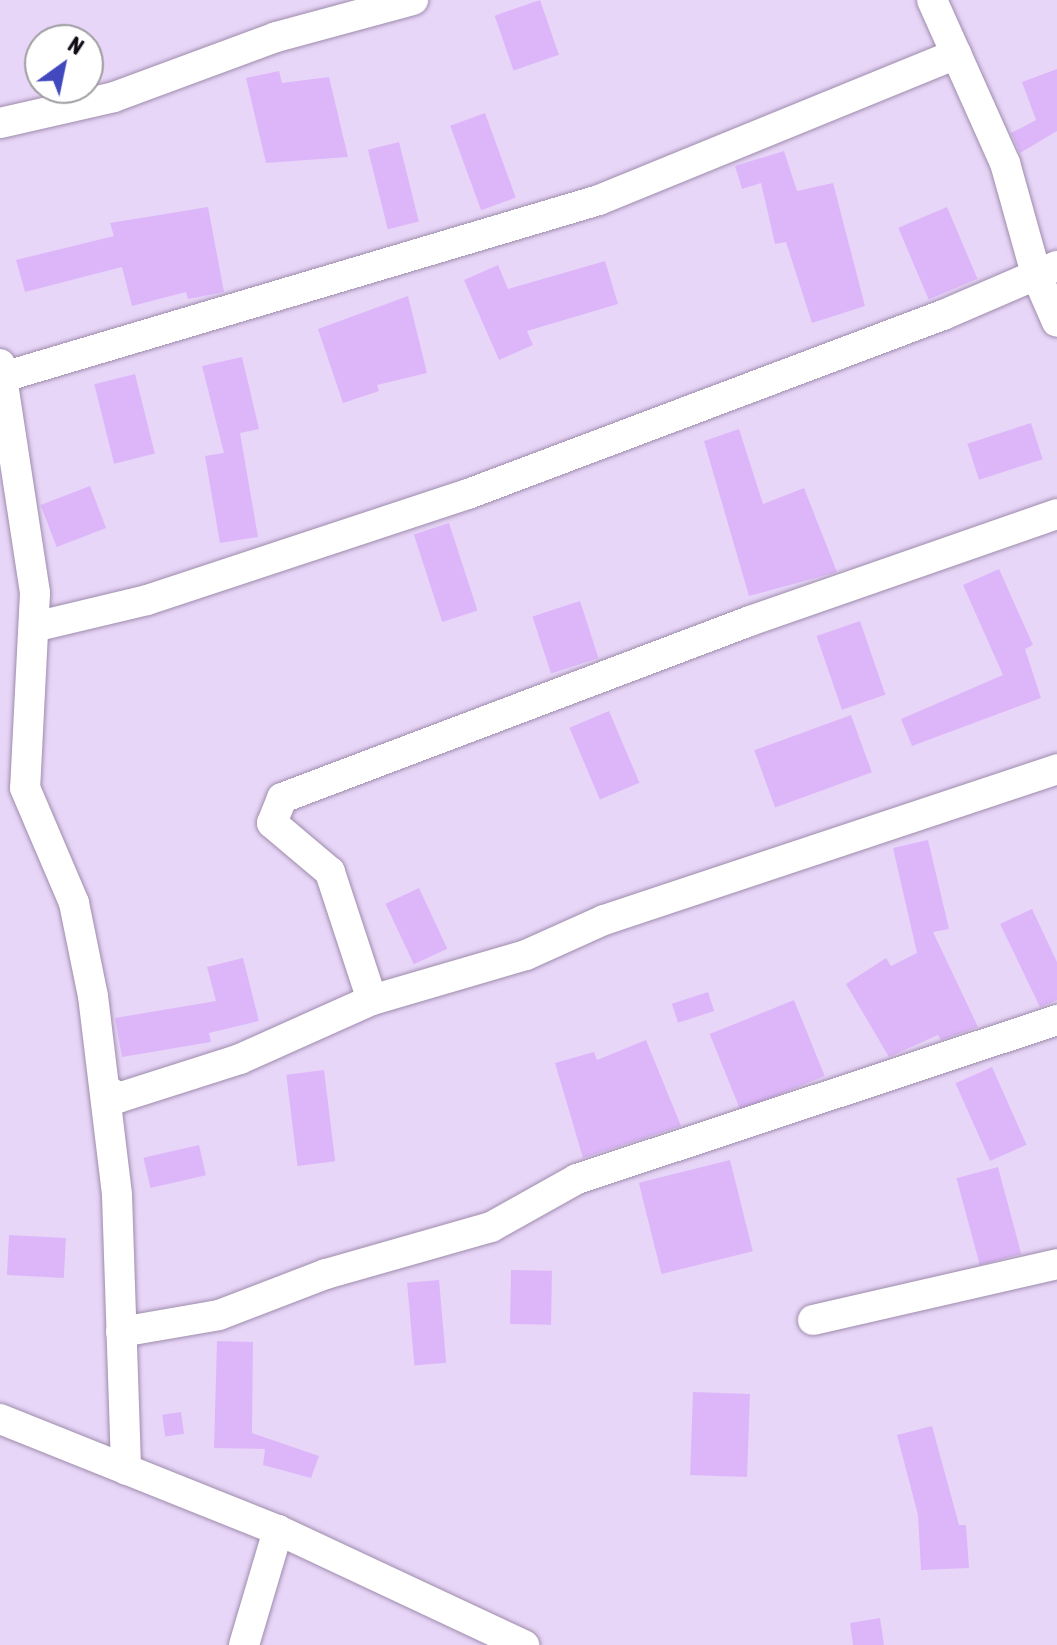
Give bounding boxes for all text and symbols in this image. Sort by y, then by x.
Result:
north arrow [24,24,104,104]
text: N [63,31,89,60]

